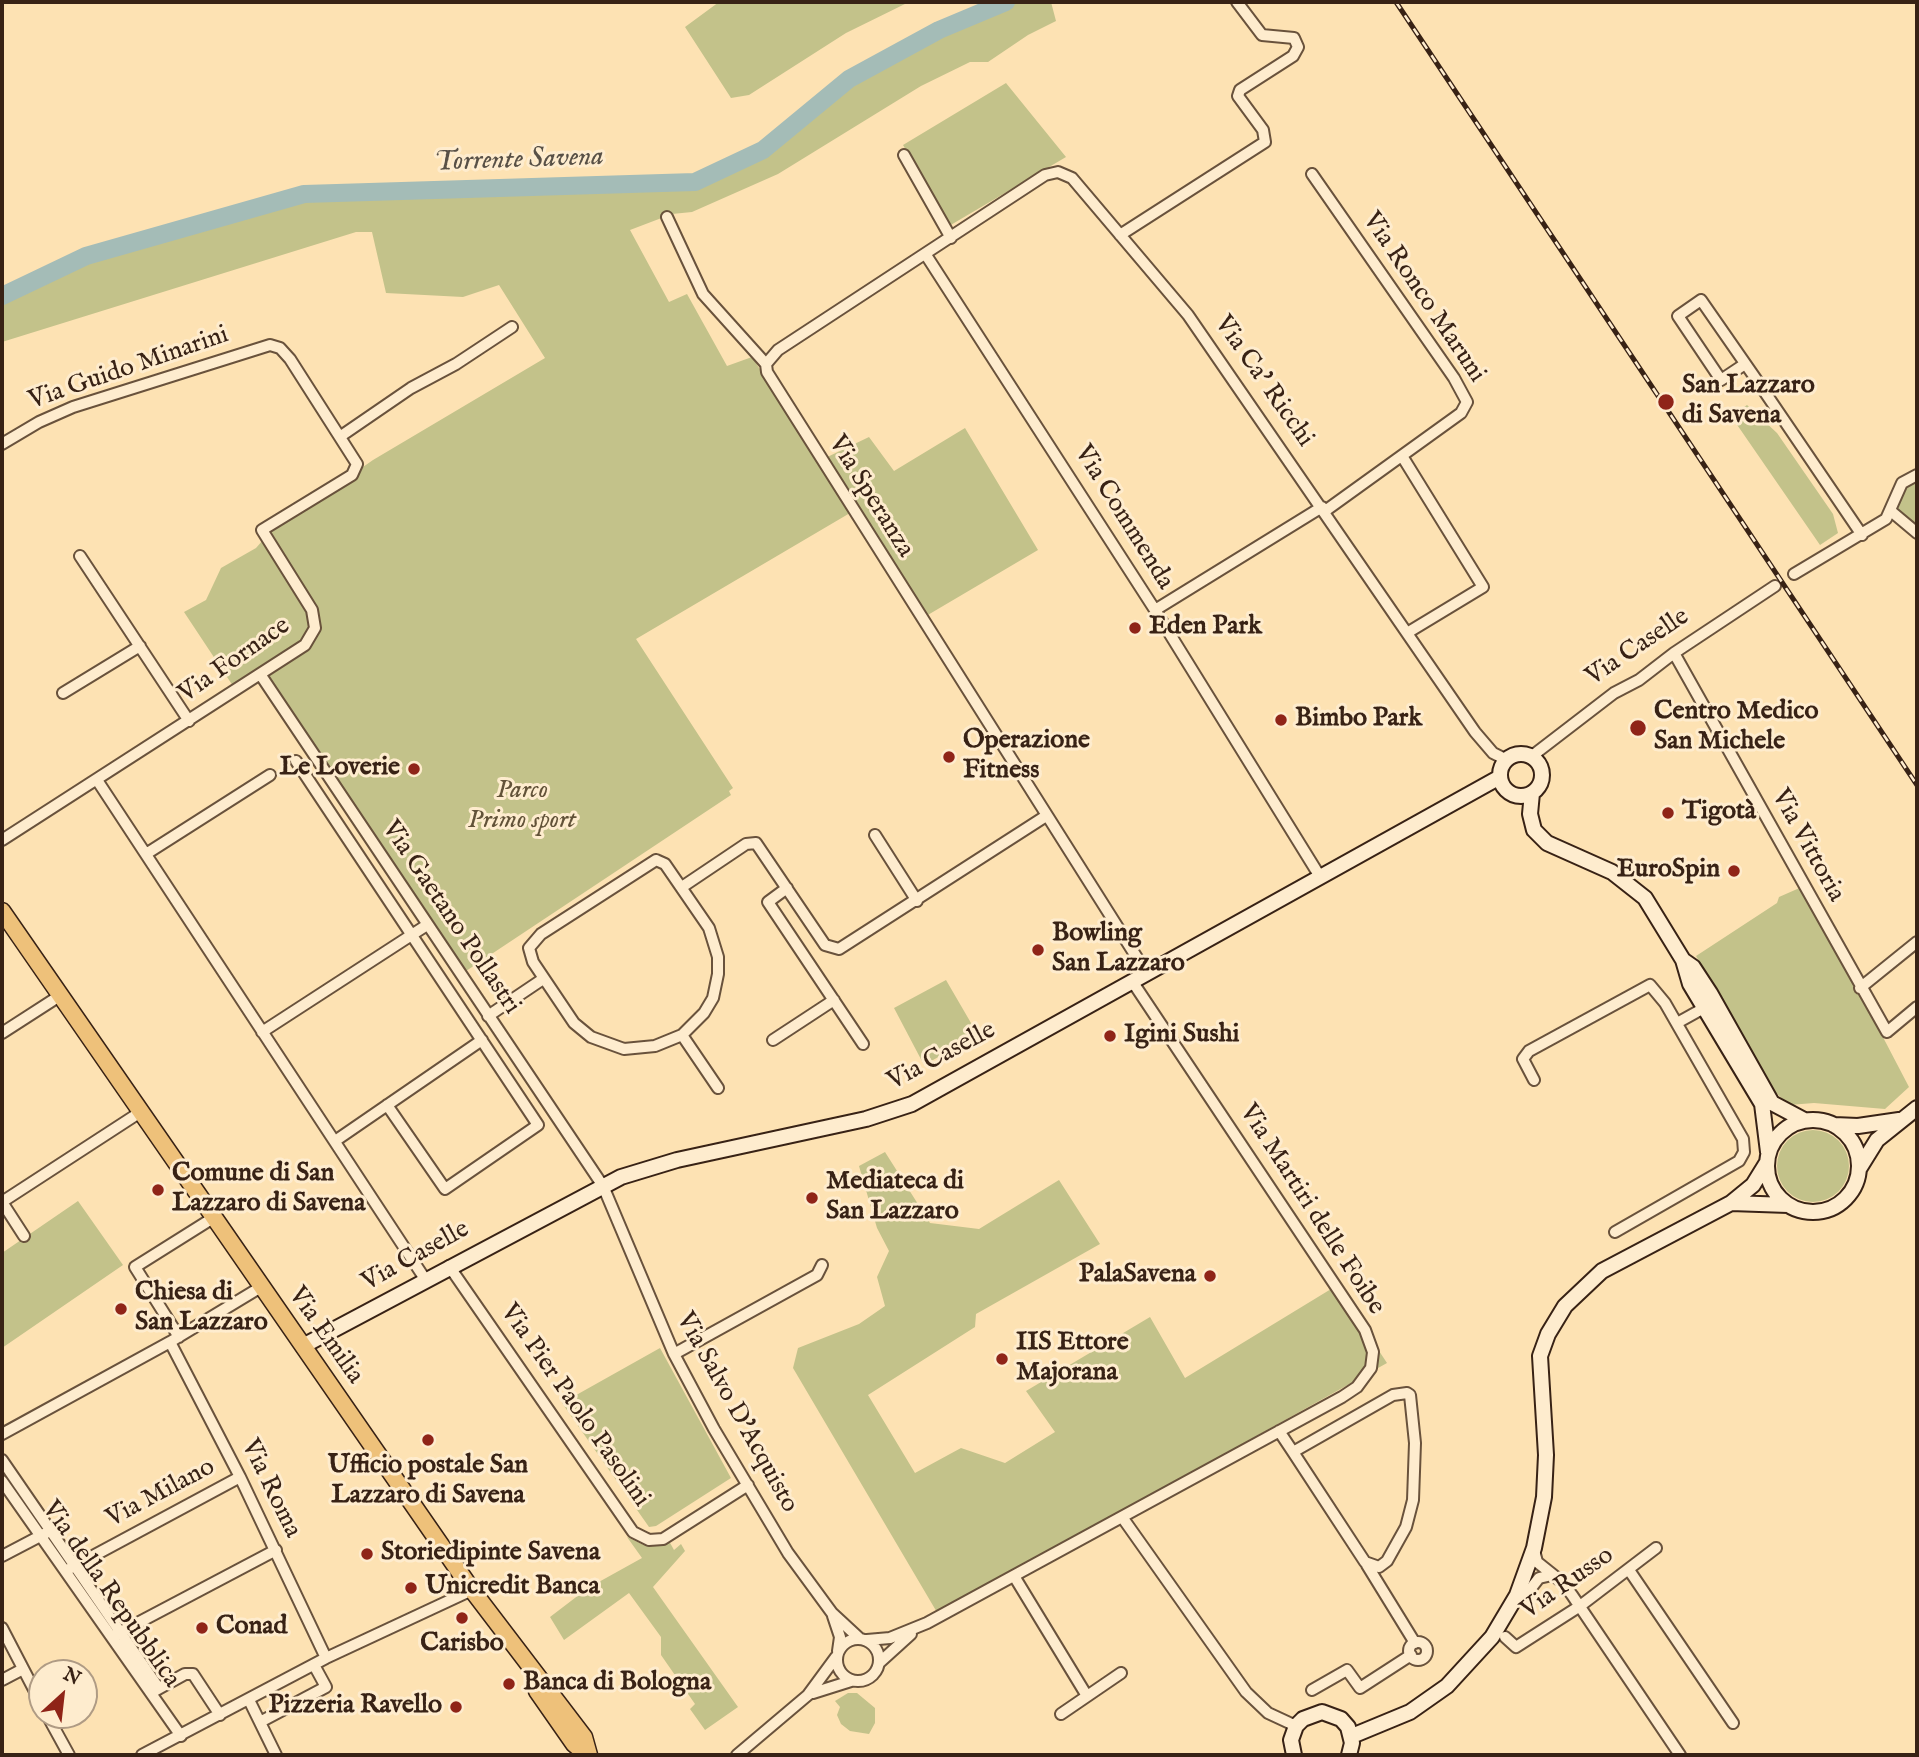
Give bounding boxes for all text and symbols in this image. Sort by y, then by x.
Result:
water label: Torrente Savena [434,141,604,181]
street label: Via Ronco Maruni [1355,207,1491,389]
street label: Via Ca' Ricchi [1206,310,1320,454]
street label: Via Guido Minarini [25,320,233,418]
place label: San Lazzaro di Savena [1682,371,1815,432]
marker: San Lazzaro di Savena [1656,392,1676,412]
street label: Via Speranza [820,430,920,564]
street label: Via Commenda [1066,440,1180,596]
street label: Via Caselle [1580,602,1696,694]
street label: Via Fornace [173,611,297,711]
place label: Eden Park [1149,612,1262,644]
marker: Eden Park [1127,620,1143,636]
place label: Centro Medico San Michele [1654,697,1819,758]
place label: Bimbo Park [1295,704,1422,736]
marker: Bimbo Park [1273,712,1289,728]
marker: Centro Medico San Michele [1628,718,1648,738]
place label: Operazione Fitness [963,726,1090,788]
marker: Operazione Fitness [941,749,957,765]
place label: Le Loverie [280,753,400,785]
marker: Le Loverie [406,761,422,777]
park label: Parco Primo sport [468,776,576,838]
street label: Via Vittoria [1763,784,1851,908]
place label: Tigotà [1682,797,1756,829]
marker: Tigotà [1660,805,1676,821]
street label: Via Gaetano Pollastri [374,815,526,1021]
place label: EuroSpin [1617,855,1720,887]
marker: EuroSpin [1726,863,1742,879]
place label: Bowling San Lazzaro [1052,919,1185,981]
marker: Bowling San Lazzaro [1030,942,1046,958]
street label: Via Caselle [883,1016,1001,1098]
place label: Igini Sushi [1124,1020,1239,1052]
marker: Igini Sushi [1102,1028,1118,1044]
street label: Via Martiri delle Foibe [1231,1099,1391,1321]
place label: Comune di San Lazzaro di Savena [172,1159,365,1220]
place label: Mediateca di San Lazzaro [826,1167,964,1228]
marker: Comune di San Lazzaro di Savena [150,1182,166,1198]
marker: Mediateca di San Lazzaro [804,1190,820,1206]
street label: Via Caselle [357,1215,475,1299]
place label: PalaSavena [1079,1260,1196,1292]
marker: PalaSavena [1202,1268,1218,1284]
place label: Chiesa di San Lazzaro [135,1278,268,1340]
street label: Via Emilia [280,1281,370,1391]
street label: Via Pier Paolo Pasolini [492,1299,656,1513]
marker: Chiesa di San Lazzaro [113,1301,129,1317]
street label: Via Salvo D'Acquisto [668,1307,804,1519]
place label: IIS Ettore Majorana [1016,1328,1129,1390]
marker: IIS Ettore Majorana [994,1351,1010,1367]
marker: Ufficio postale San Lazzaro di Savena [420,1432,436,1448]
street label: Via Roma [233,1435,307,1543]
place label: Ufficio postale San Lazzaro di Savena [328,1451,528,1512]
street label: Via Milano [101,1452,221,1536]
street label: Via della Repubblica [34,1496,186,1694]
place label: Storiedipinte Savena [381,1538,600,1570]
street label: Via Russo [1516,1541,1620,1627]
marker: Storiedipinte Savena [359,1546,375,1562]
place label: Unicredit Banca [425,1572,600,1604]
marker: Unicredit Banca [403,1580,419,1596]
marker: Carisbo [454,1610,470,1626]
place label: Conad [216,1612,287,1644]
marker: Conad [194,1620,210,1636]
place label: Carisbo [420,1629,504,1661]
north arrow [28,1659,98,1729]
text: N [59,1663,84,1691]
place label: Banca di Bologna [523,1668,711,1700]
marker: Banca di Bologna [501,1676,517,1692]
place label: Pizzeria Ravello [269,1691,442,1723]
marker: Pizzeria Ravello [448,1699,464,1715]

